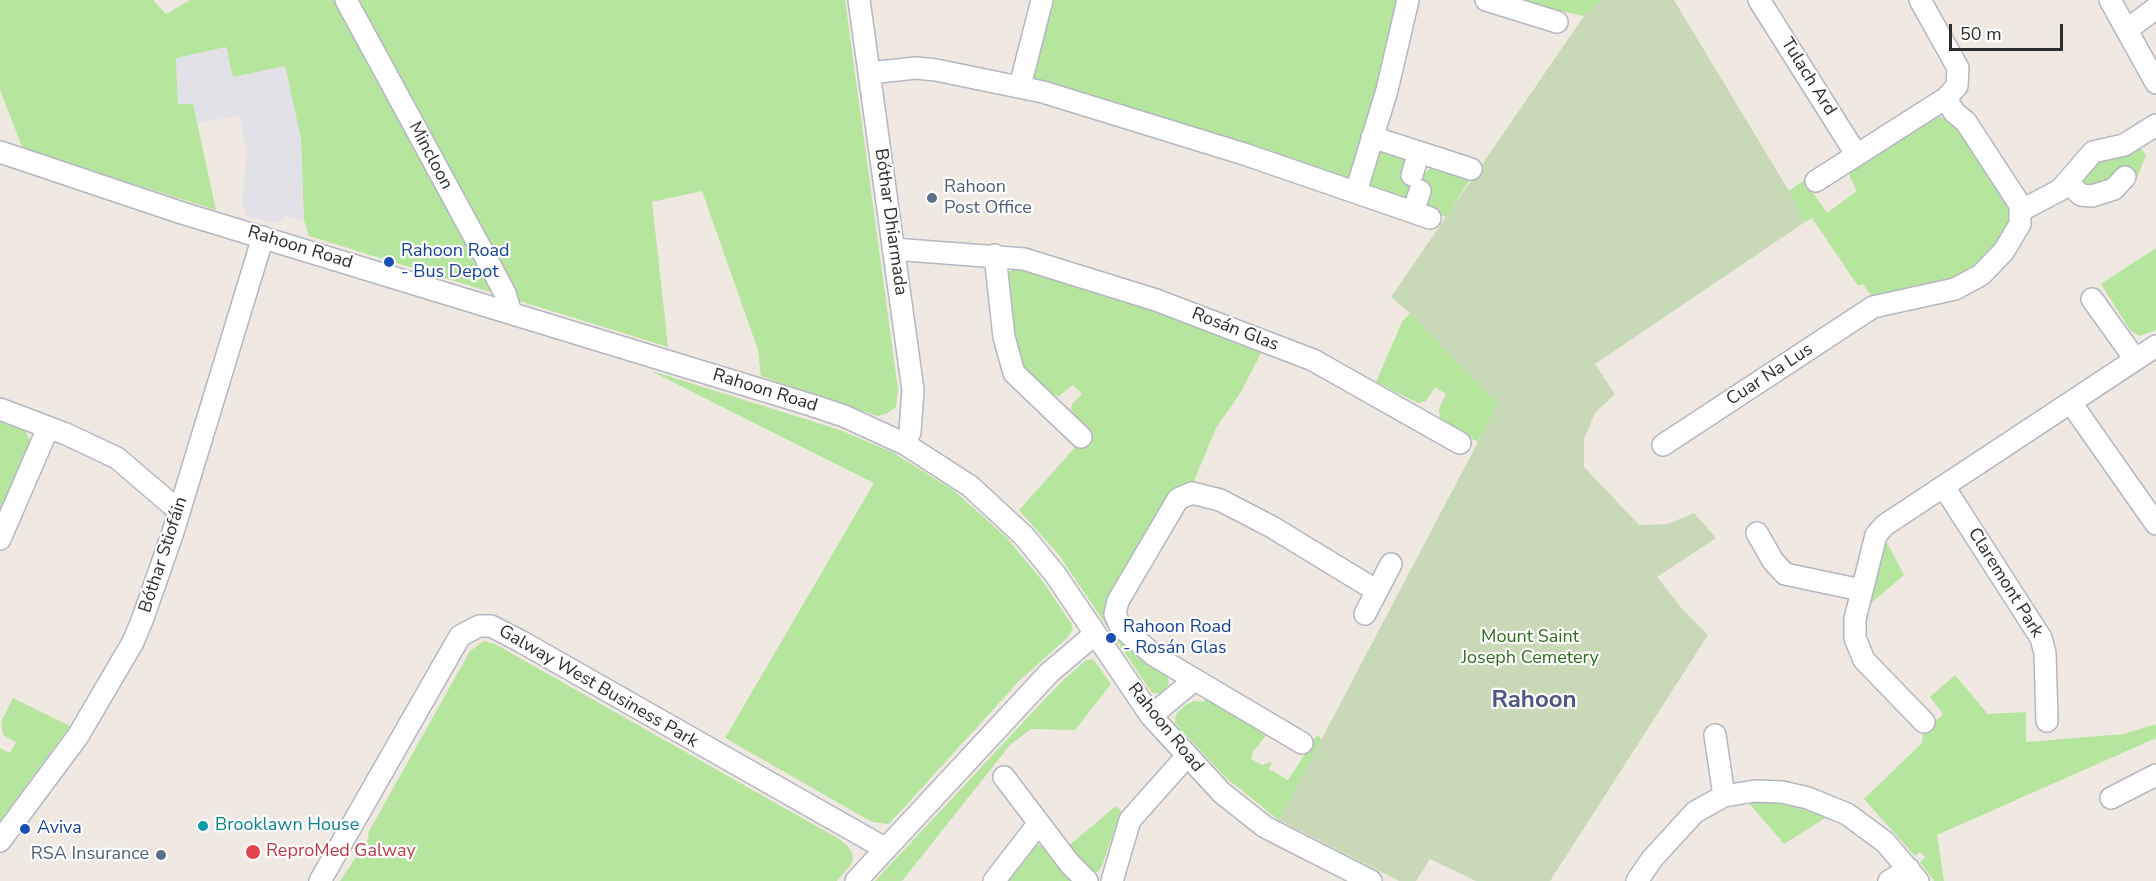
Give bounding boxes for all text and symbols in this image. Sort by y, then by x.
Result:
scale bar [1952,12,2066,50]
text: 50 m [1960,22,2002,46]
street label: Tulach Ard [1776,34,1840,120]
street label: Mincloon [403,118,457,194]
street label: Bóthar Dhiarmada [869,147,911,297]
place label: Rahoon Post Office [944,177,1032,219]
marker: Rahoon Post Office [925,191,939,205]
street label: Rahoon Road [245,222,355,274]
place label: Rahoon Road - Bus Depot [401,241,510,284]
marker: Rahoon Road - Bus Depot [382,255,396,269]
street label: Rosán Glas [1188,304,1282,356]
street label: Cuar Na Lus [1723,339,1817,411]
street label: Rahoon Road [710,365,820,417]
street label: Bóthar Stiofáin [135,494,193,616]
street label: Claremont Park [1963,524,2047,642]
place label: Rahoon Road - Rosán Glas [1123,617,1232,660]
street label: Galway West Business Park [494,621,702,753]
park label: Mount Saint Joseph Cemetery [1461,627,1599,670]
marker: Rahoon Road - Rosán Glas [1104,631,1118,645]
street label: Rahoon Road [1122,679,1208,777]
district label: Rahoon [1491,687,1577,715]
place label: Brooklawn House [215,815,359,837]
place label: Aviva [37,818,82,840]
marker: Brooklawn House [196,819,210,833]
marker: Aviva [18,822,32,836]
place label: ReproMed Galway [266,841,416,863]
marker: ReproMed Galway [244,843,262,861]
place label: RSA Insurance [31,844,149,866]
marker: RSA Insurance [154,848,168,862]

